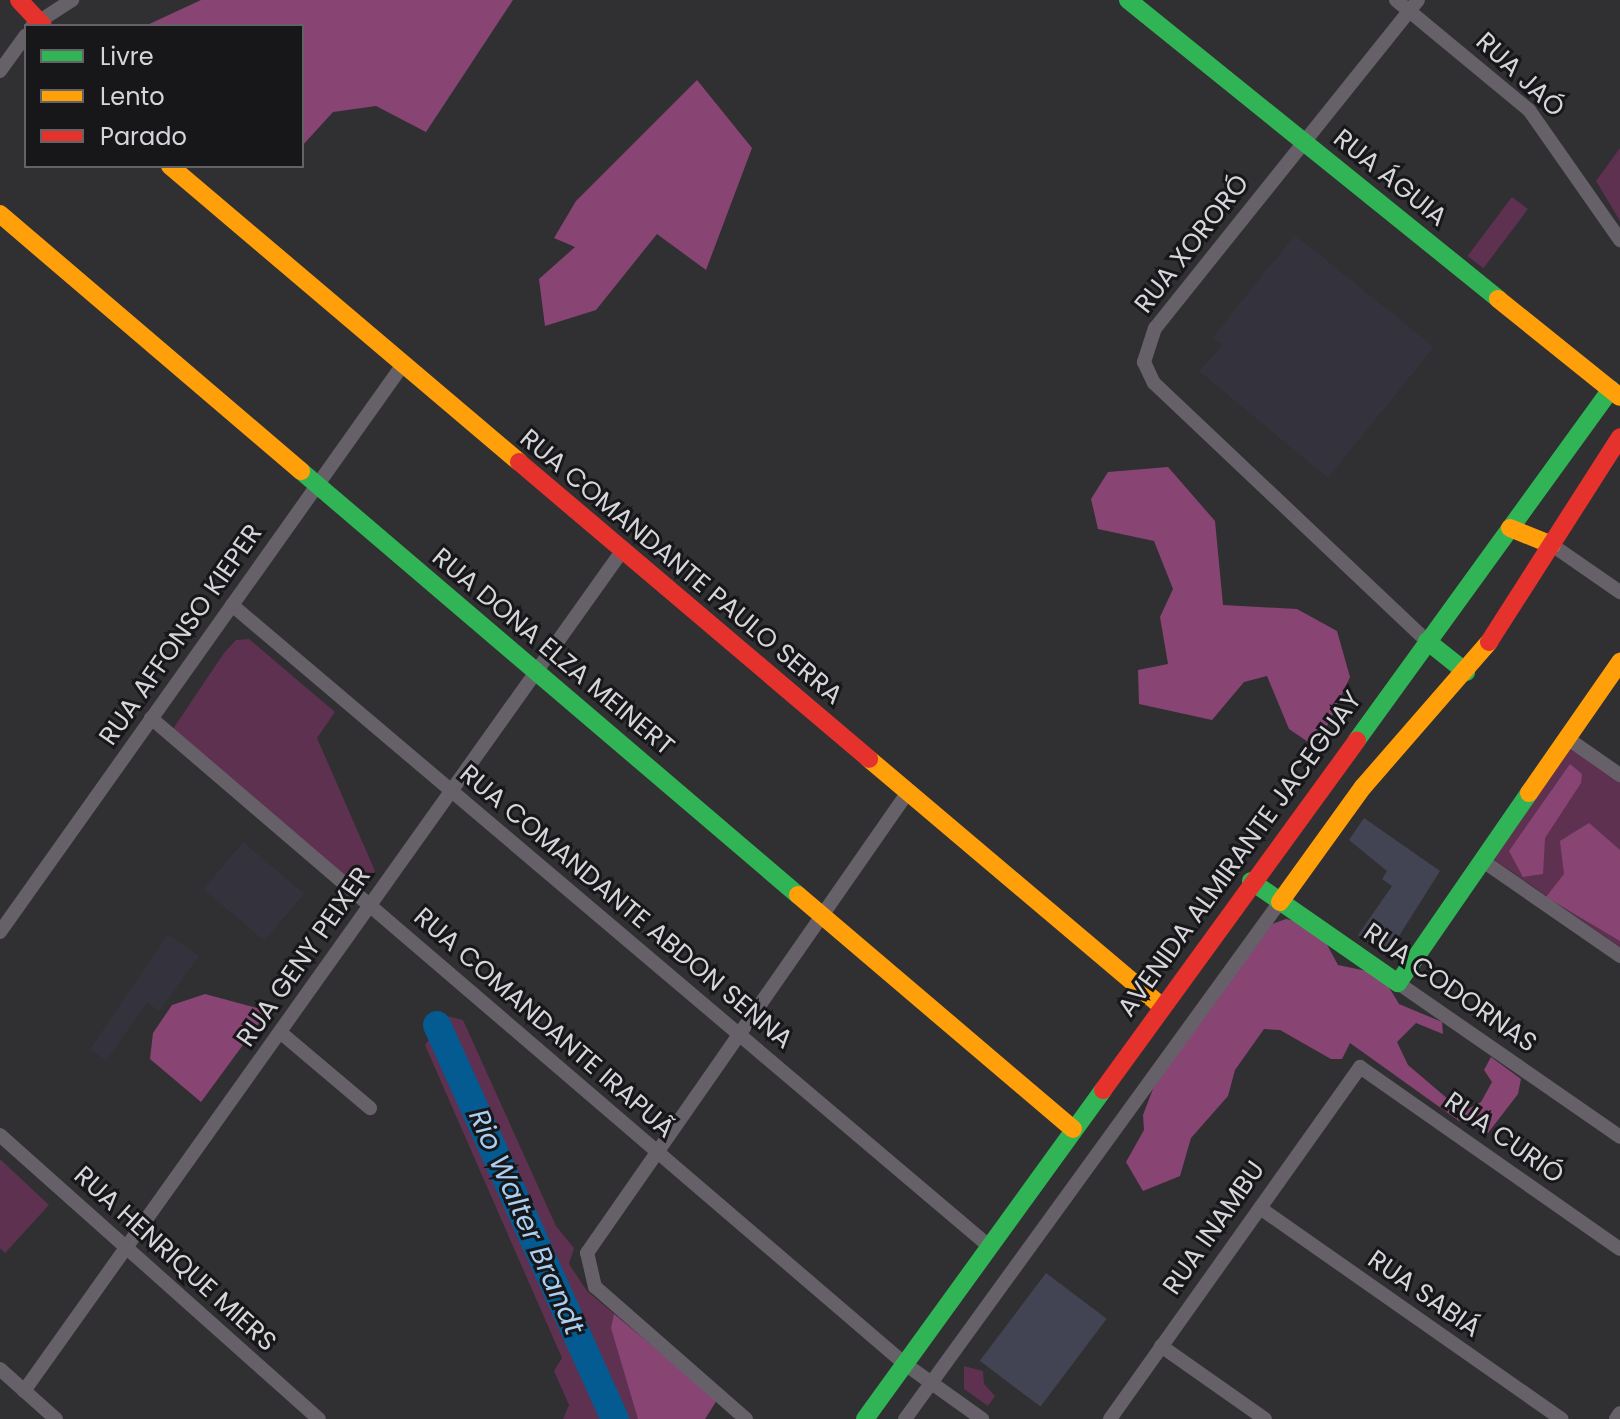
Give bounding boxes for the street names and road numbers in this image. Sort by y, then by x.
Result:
street label: RUA JAÓ [1469,26,1571,124]
street label: RUA ÁGUIA [1327,123,1453,233]
street label: RUA XORORÓ [1128,169,1256,319]
street label: RUA COMANDANTE PAULO SERRA [513,423,849,711]
street label: RUA AFFONSO KIEPER [93,519,269,751]
street label: RUA DONA ELZA MEINERT [426,542,680,762]
street label: AVENIDA ALMIRANTE JACEGUAY [1111,685,1369,1023]
street label: RUA COMANDANTE ABDON SENNA [453,758,799,1056]
street label: RUA GENY PEIXER [230,861,378,1053]
street label: RUA COMANDANTE IRAPUÃ [407,901,681,1145]
street label: RUA CODORNAS [1357,917,1543,1059]
street label: RUA CURIÓ [1438,1086,1570,1190]
street label: RUA INAMBU [1157,1155,1271,1301]
street label: RUA HENRIQUE MIERS [68,1160,282,1358]
street label: RUA SABIÁ [1362,1244,1486,1344]

